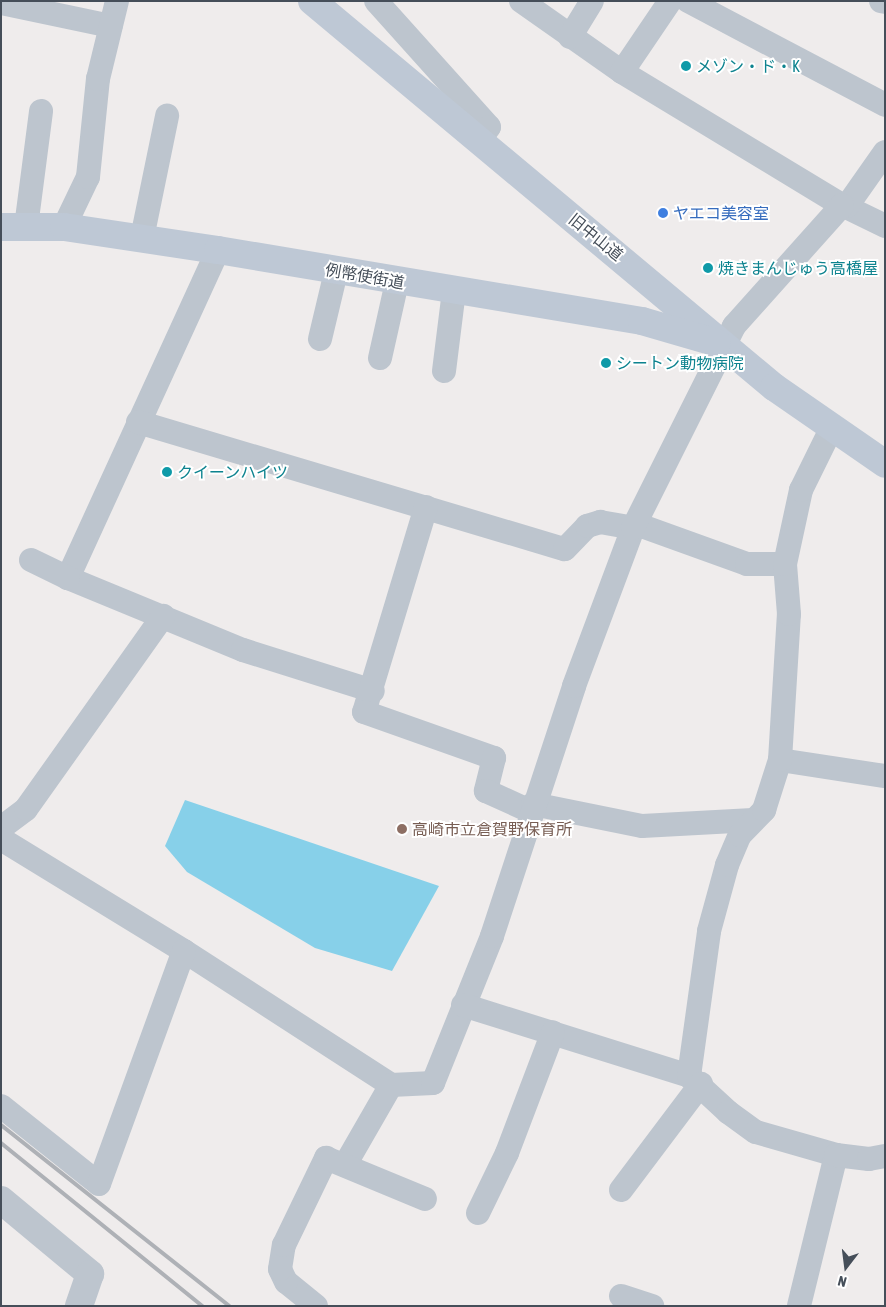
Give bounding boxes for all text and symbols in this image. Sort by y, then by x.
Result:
place label: メゾン・ド・K [696,56,800,76]
marker: メゾン・ド・K [680,60,692,72]
place label: ヤエコ美容室 [673,203,769,223]
marker: ヤエコ美容室 [657,207,669,219]
street label: 旧中山道 [565,209,627,265]
place label: 焼きまんじゅう高橋屋 [718,258,878,278]
street label: 例幣使街道 [324,260,406,292]
marker: 焼きまんじゅう高橋屋 [702,262,714,274]
place label: シートン動物病院 [616,353,744,373]
marker: シートン動物病院 [600,357,612,369]
place label: クイーンハイツ [177,462,289,482]
marker: クイーンハイツ [161,466,173,478]
place label: 高崎市立倉賀野保育所 [412,819,572,839]
marker: 高崎市立倉賀野保育所 [396,823,408,835]
north arrow [821,1242,871,1292]
text: N [836,1273,848,1290]

